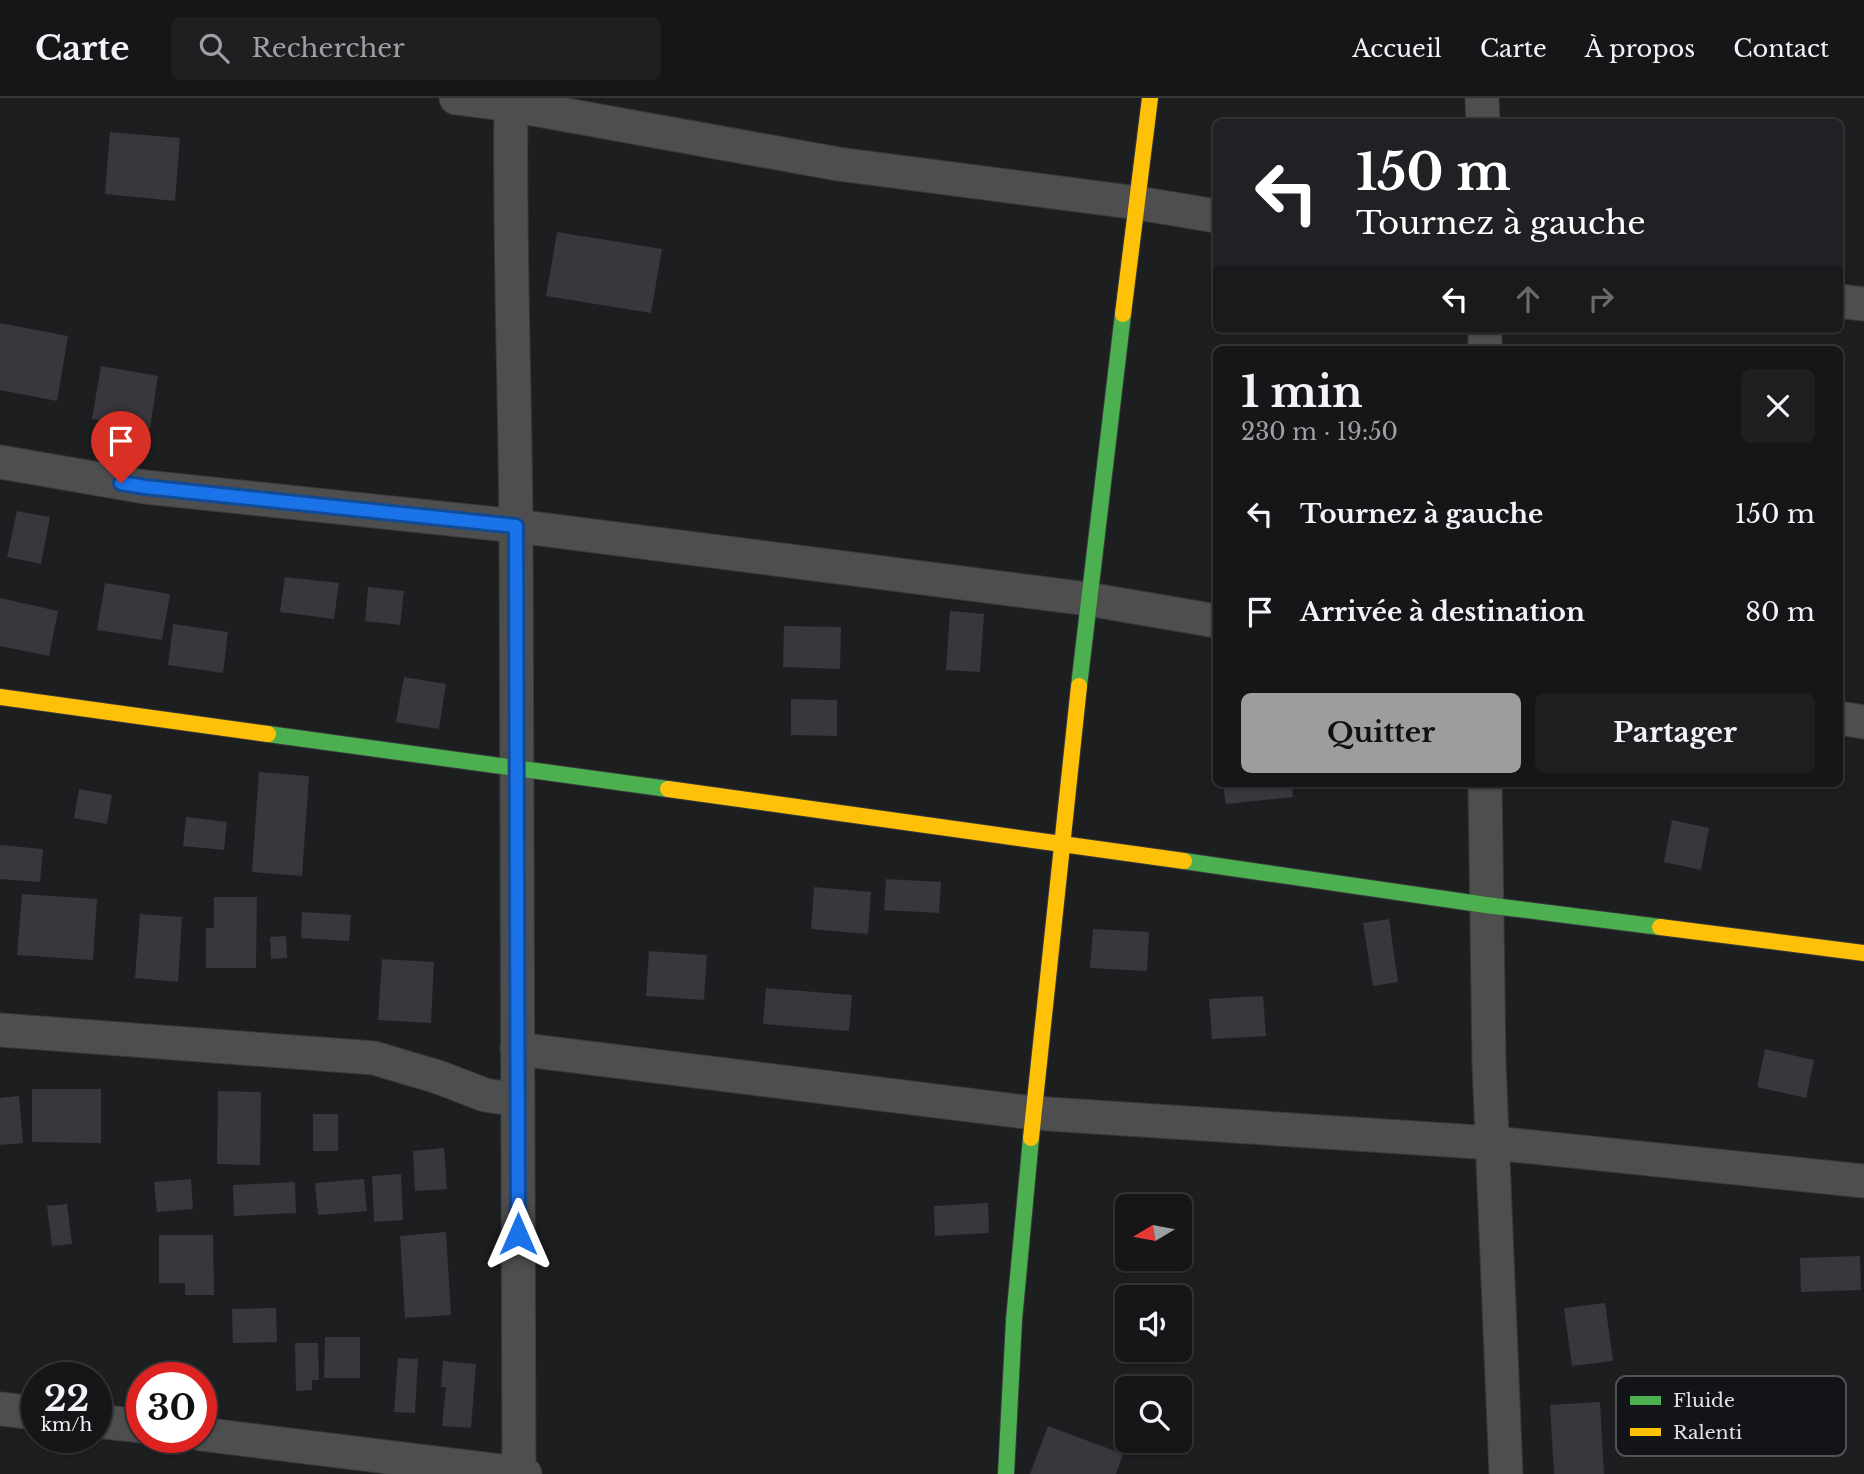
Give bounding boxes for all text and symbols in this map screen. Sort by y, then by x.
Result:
search box [171,17,661,80]
text: Carte [35,28,129,69]
icon: search [195,29,233,67]
text: Rechercher [251,32,405,64]
text: Accueil [1352,34,1442,63]
text: Carte [1480,34,1547,63]
text: À propos [1585,34,1695,63]
text: Contact [1733,34,1829,63]
text: 150 m [1356,142,1511,203]
icon: left [1241,147,1332,238]
text: Tournez à gauche [1356,203,1646,243]
icon: left [1436,280,1474,318]
icon: ahead [1509,280,1547,318]
icon: right [1582,280,1620,318]
text: 1 min [1241,366,1363,418]
button: close [1741,369,1815,443]
pin [91,411,151,483]
text: 230 m · 19:50 [1241,418,1398,446]
icon: arrive [102,422,140,460]
icon: left [1241,495,1279,533]
text: Tournez à gauche [1300,498,1543,530]
text: 150 m [1735,498,1815,530]
icon: arrive [1241,593,1279,631]
text: Arrivée à destination [1300,596,1585,628]
text: 80 m [1745,596,1815,628]
button: Quitter [1241,693,1521,773]
button: Partager [1535,693,1815,773]
north arrow [1115,1194,1192,1270]
map controls [1115,1194,1192,1453]
position arrow [481,1197,555,1271]
button: sound [1115,1285,1192,1362]
speed limit sign: 30 [126,1362,217,1453]
button: search [1115,1376,1192,1453]
legend [1616,1376,1846,1456]
text: 22 [44,1377,89,1420]
text: Fluide [1673,1389,1735,1412]
text: km/h [41,1414,92,1436]
text: Ralenti [1673,1421,1743,1444]

